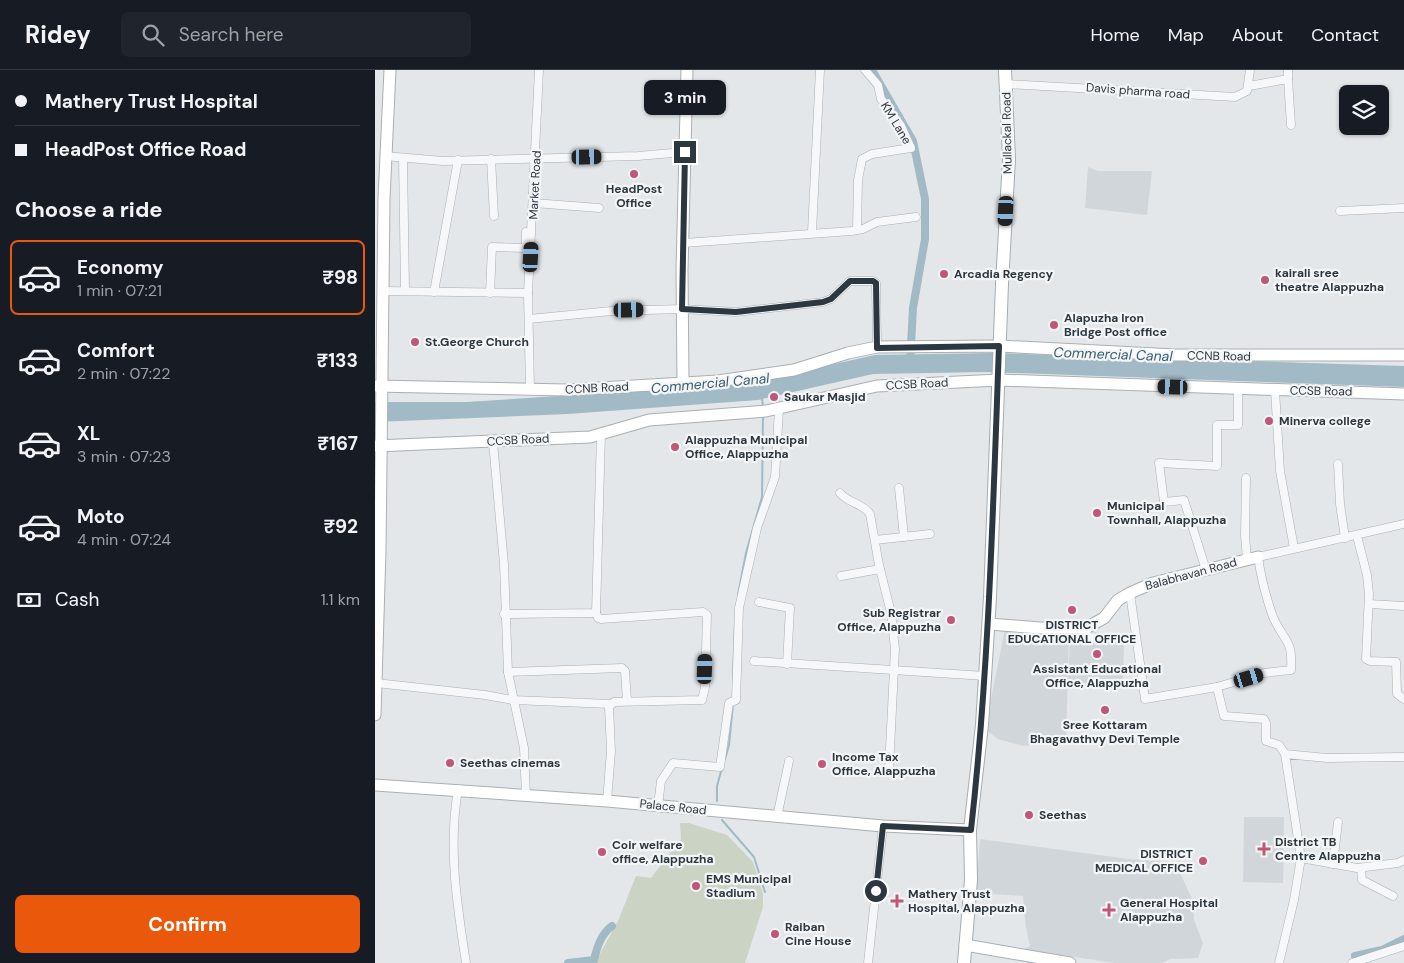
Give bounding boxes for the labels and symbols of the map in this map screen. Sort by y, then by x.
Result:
callout: 3 min [644,79,726,114]
street label: Davis pharma road [1085,79,1191,103]
street label: Mullackal Road [998,92,1016,174]
street label: KM Lane [877,99,915,147]
route end [674,141,696,163]
car [571,149,602,165]
street label: Market Road [525,150,545,220]
marker: HeadPost Office [628,168,640,180]
place label: HeadPost Office [606,181,662,211]
car [997,196,1014,226]
car [522,242,539,272]
place label: kairali sree theatre Alappuzha [1275,265,1384,295]
place label: Arcadia Regency [954,266,1054,282]
marker: Arcadia Regency [938,268,950,280]
marker: kairali sree theatre Alappuzha [1259,274,1271,286]
car [613,302,644,318]
place label: Alapuzha Iron Bridge Post office [1064,310,1167,340]
marker: Alapuzha Iron Bridge Post office [1048,319,1060,331]
place label: St.George Church [425,334,529,350]
marker: St.George Church [409,336,421,348]
water label: Commercial Canal [1053,343,1174,365]
street label: CCNB Road [1187,347,1251,365]
water label: Commercial Canal [650,369,771,397]
street label: CCSB Road [885,374,949,394]
street label: CCNB Road [565,378,629,398]
car [1157,379,1188,395]
street label: CCSB Road [1290,382,1352,400]
place label: Saukar Masjid [784,389,866,405]
marker: Saukar Masjid [768,391,780,403]
place label: Minerva college [1279,413,1371,429]
marker: Minerva college [1263,415,1275,427]
street label: CCSB Road [486,430,550,450]
place label: Alappuzha Municipal Office, Alappuzha [685,432,807,462]
marker: Alappuzha Municipal Office, Alappuzha [669,441,681,453]
place label: Municipal Townhall, Alappuzha [1107,498,1226,528]
marker: Municipal Townhall, Alappuzha [1091,507,1103,519]
street label: Balabhavan Road [1143,554,1239,594]
marker: DISTRICT EDUCATIONAL OFFICE [1066,604,1078,616]
place label: Sub Registrar Office, Alappuzha [837,605,941,635]
marker: Sub Registrar Office, Alappuzha [945,614,957,626]
place label: DISTRICT EDUCATIONAL OFFICE [1008,617,1136,647]
marker: Assistant Educational Office, Alappuzha [1091,648,1103,660]
car [696,654,713,684]
place label: Assistant Educational Office, Alappuzha [1033,661,1161,691]
car [1232,666,1265,690]
marker: Sree Kottaram Bhagavathvy Devi Temple [1099,704,1111,716]
place label: Sree Kottaram Bhagavathvy Devi Temple [1030,717,1180,747]
place label: Income Tax Office, Alappuzha [832,749,936,779]
place label: Seethas cinemas [460,755,560,771]
marker: Seethas cinemas [444,757,456,769]
marker: Income Tax Office, Alappuzha [816,758,828,770]
street label: Palace Road [639,796,707,818]
place label: Seethas [1039,807,1087,823]
marker: Seethas [1023,809,1035,821]
place label: District TB Centre Alappuzha [1275,834,1381,864]
place label: Coir welfare office, Alappuzha [612,837,714,867]
marker: District TB Centre Alappuzha [1257,842,1271,856]
marker: Coir welfare office, Alappuzha [596,846,608,858]
place label: DISTRICT MEDICAL OFFICE [1095,846,1193,876]
marker: DISTRICT MEDICAL OFFICE [1197,855,1209,867]
place label: EMS Municipal Stadium [706,871,791,901]
marker: EMS Municipal Stadium [690,880,702,892]
route start [865,880,887,902]
place label: Mathery Trust Hospital, Alappuzha [908,886,1025,916]
marker: Mathery Trust Hospital, Alappuzha [890,894,904,908]
place label: General Hospital Alappuzha [1120,895,1218,925]
marker: General Hospital Alappuzha [1102,903,1116,917]
place label: Raiban Cine House [785,919,851,949]
marker: Raiban Cine House [769,928,781,940]

